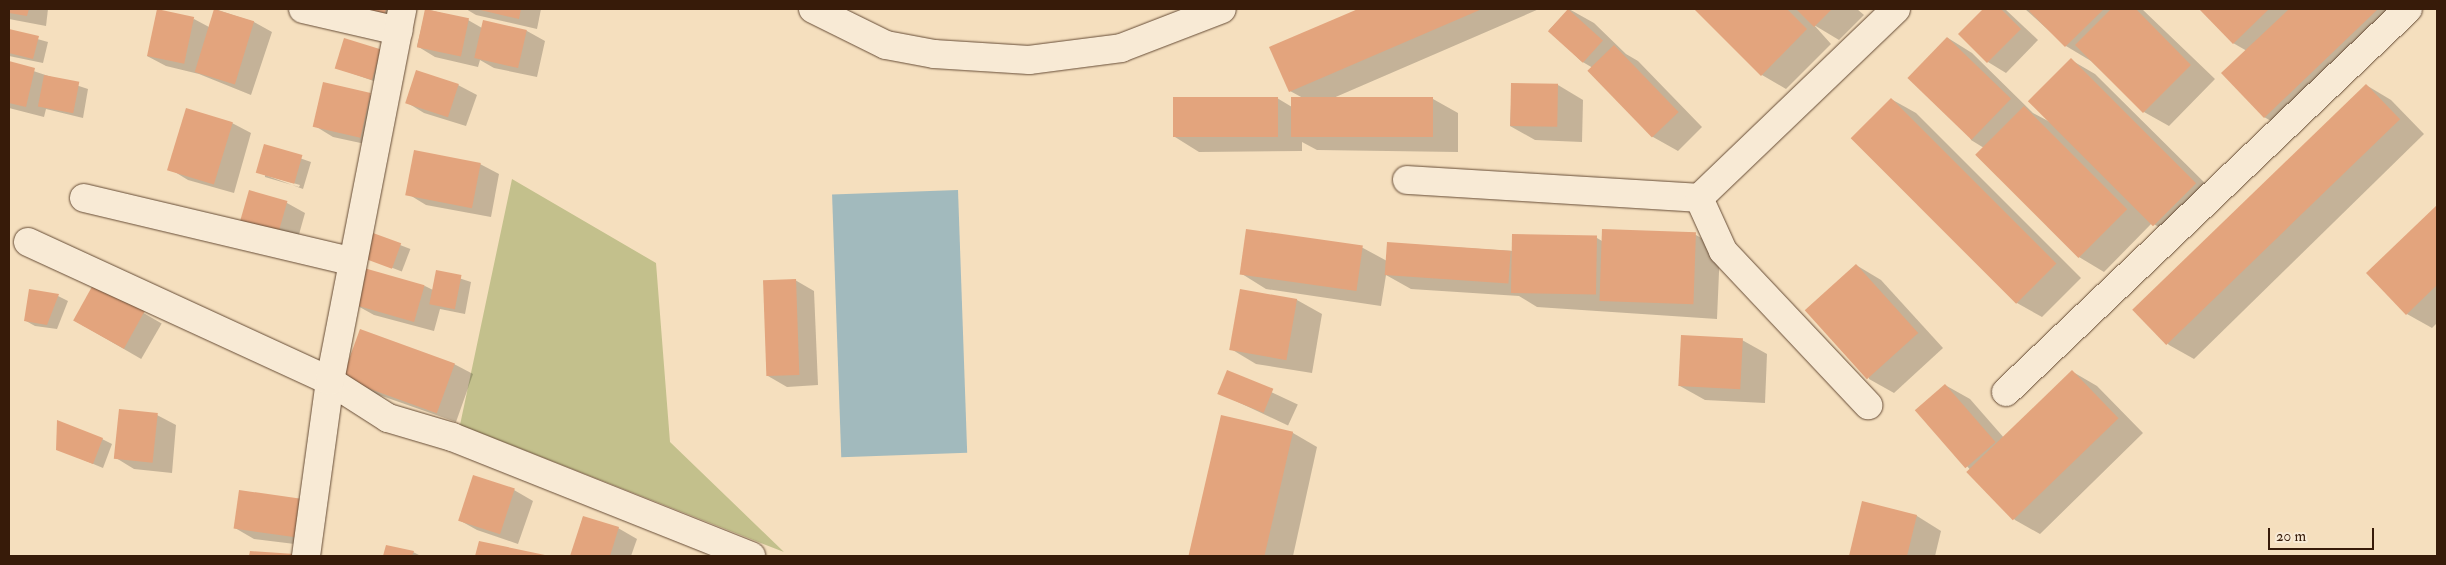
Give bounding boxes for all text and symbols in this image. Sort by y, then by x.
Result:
scale bar [2271,518,2377,550]
text: 20 m [2276,527,2306,546]

